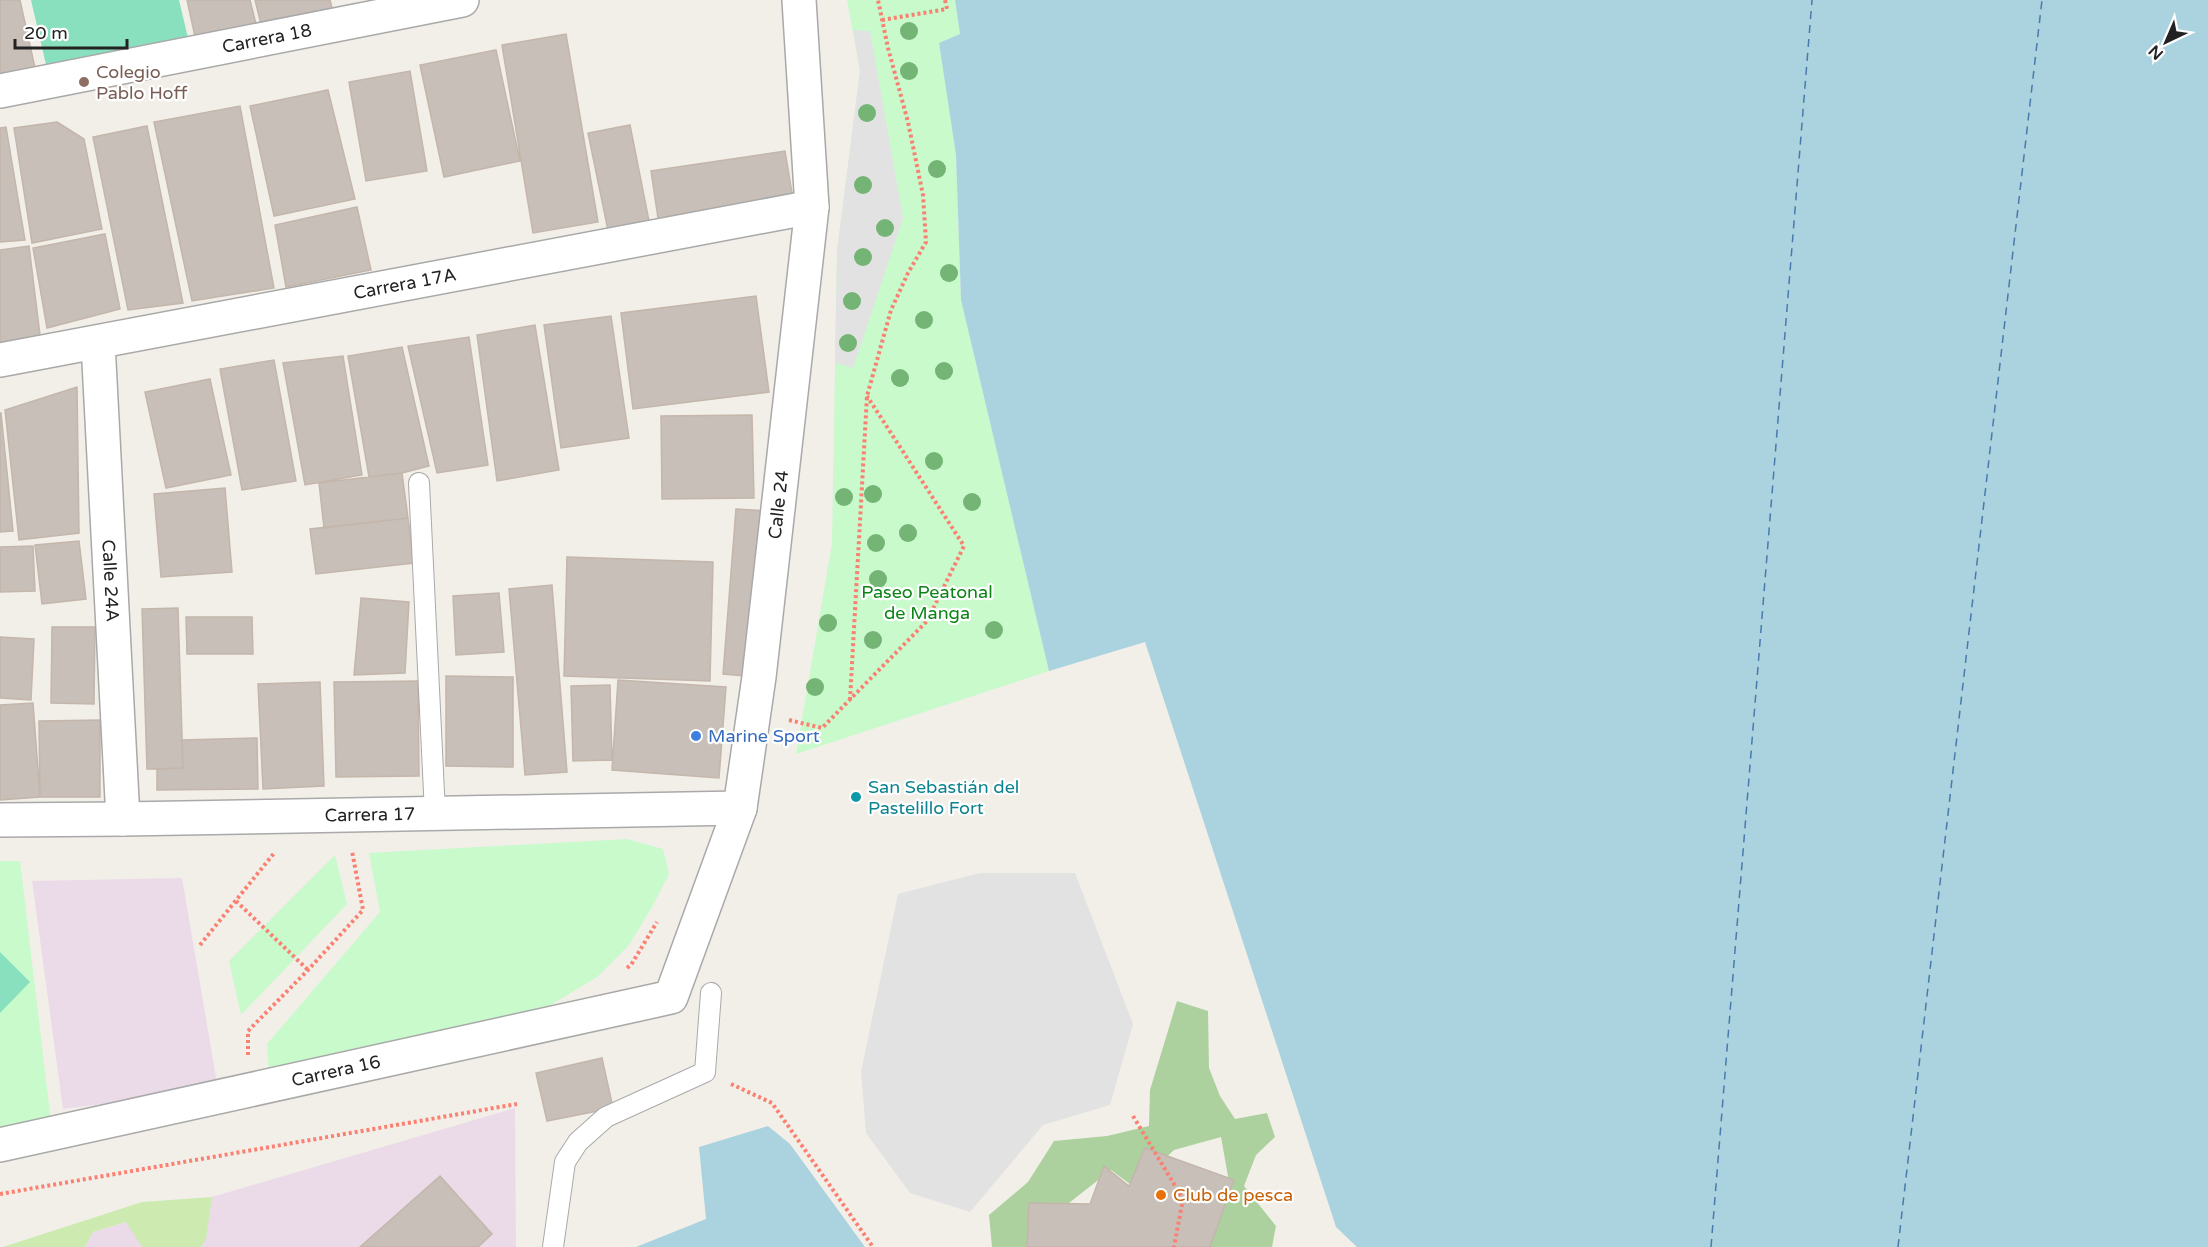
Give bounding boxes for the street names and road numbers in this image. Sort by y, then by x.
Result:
street label: Carrera 18 [220,19,314,58]
street label: Carrera 17A [352,263,458,304]
street label: Calle 24 [764,469,793,540]
street label: Calle 24A [97,539,124,622]
street label: Carrera 17 [324,803,416,826]
street label: Carrera 16 [289,1050,383,1091]

